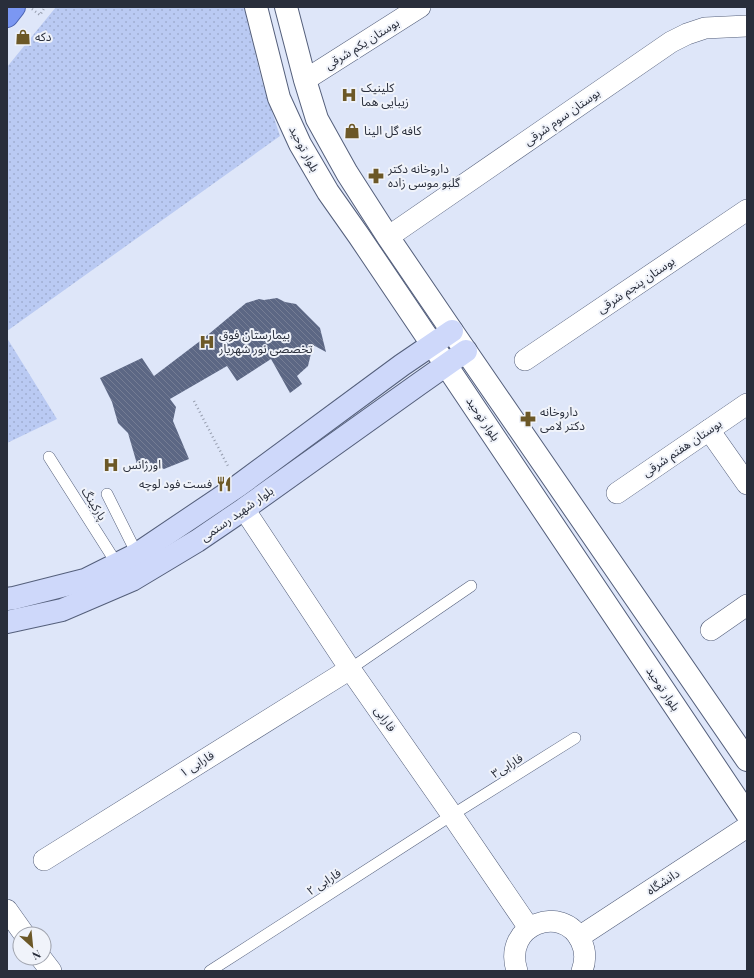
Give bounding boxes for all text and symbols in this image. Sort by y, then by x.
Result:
street label: بوستان یکم شرقی [321,14,403,74]
shop icon: دکه [14,28,32,46]
place label: دکه [35,28,52,44]
place label: کلینیک زیبایی هما [361,79,409,109]
street label: بوستان سوم شرقی [520,84,604,150]
hospital icon: کلینیک زیبایی هما [340,86,358,104]
shop icon: کافه گل الینا [343,122,361,140]
place label: کافه گل الینا [364,122,422,138]
street label: بلوار توحید [286,123,324,174]
place label: داروخانه دکتر گلبو موسی زاده [387,160,461,190]
pharmacy icon: داروخانه دکتر گلبو موسی زاده [367,167,385,185]
street label: بوستان پنجم شرقی [593,252,679,318]
place label: بیمارستان فوق تخصصی نور شهریار [218,326,313,356]
hospital icon: بیمارستان فوق تخصصی نور شهریار [198,333,216,351]
street label: بلوار توحید [463,393,504,444]
place label: داروخانه دکتر لامی [540,403,585,433]
pharmacy icon: داروخانه دکتر لامی [519,410,537,428]
street label: بوستان هفتم شرقی [639,415,725,481]
hospital icon: اورژانس [102,456,120,474]
place label: اورژانس [123,456,161,472]
place label: فست فود لوچه [139,475,212,492]
restaurant icon: فست فود لوچه [215,475,233,493]
street label: بلوار شهید رستمی [197,482,276,544]
street label: پارکینگ [78,484,111,524]
street label: بلوار توحید [643,663,684,714]
street label: فارابی [371,702,400,734]
street label: فارابی ۱ [176,746,217,780]
street label: فارابی۳ [487,749,525,781]
street label: فارابی ۲ [303,864,344,898]
street label: دانشگاه [643,864,682,898]
north arrow [12,926,52,966]
text: N [30,947,44,964]

